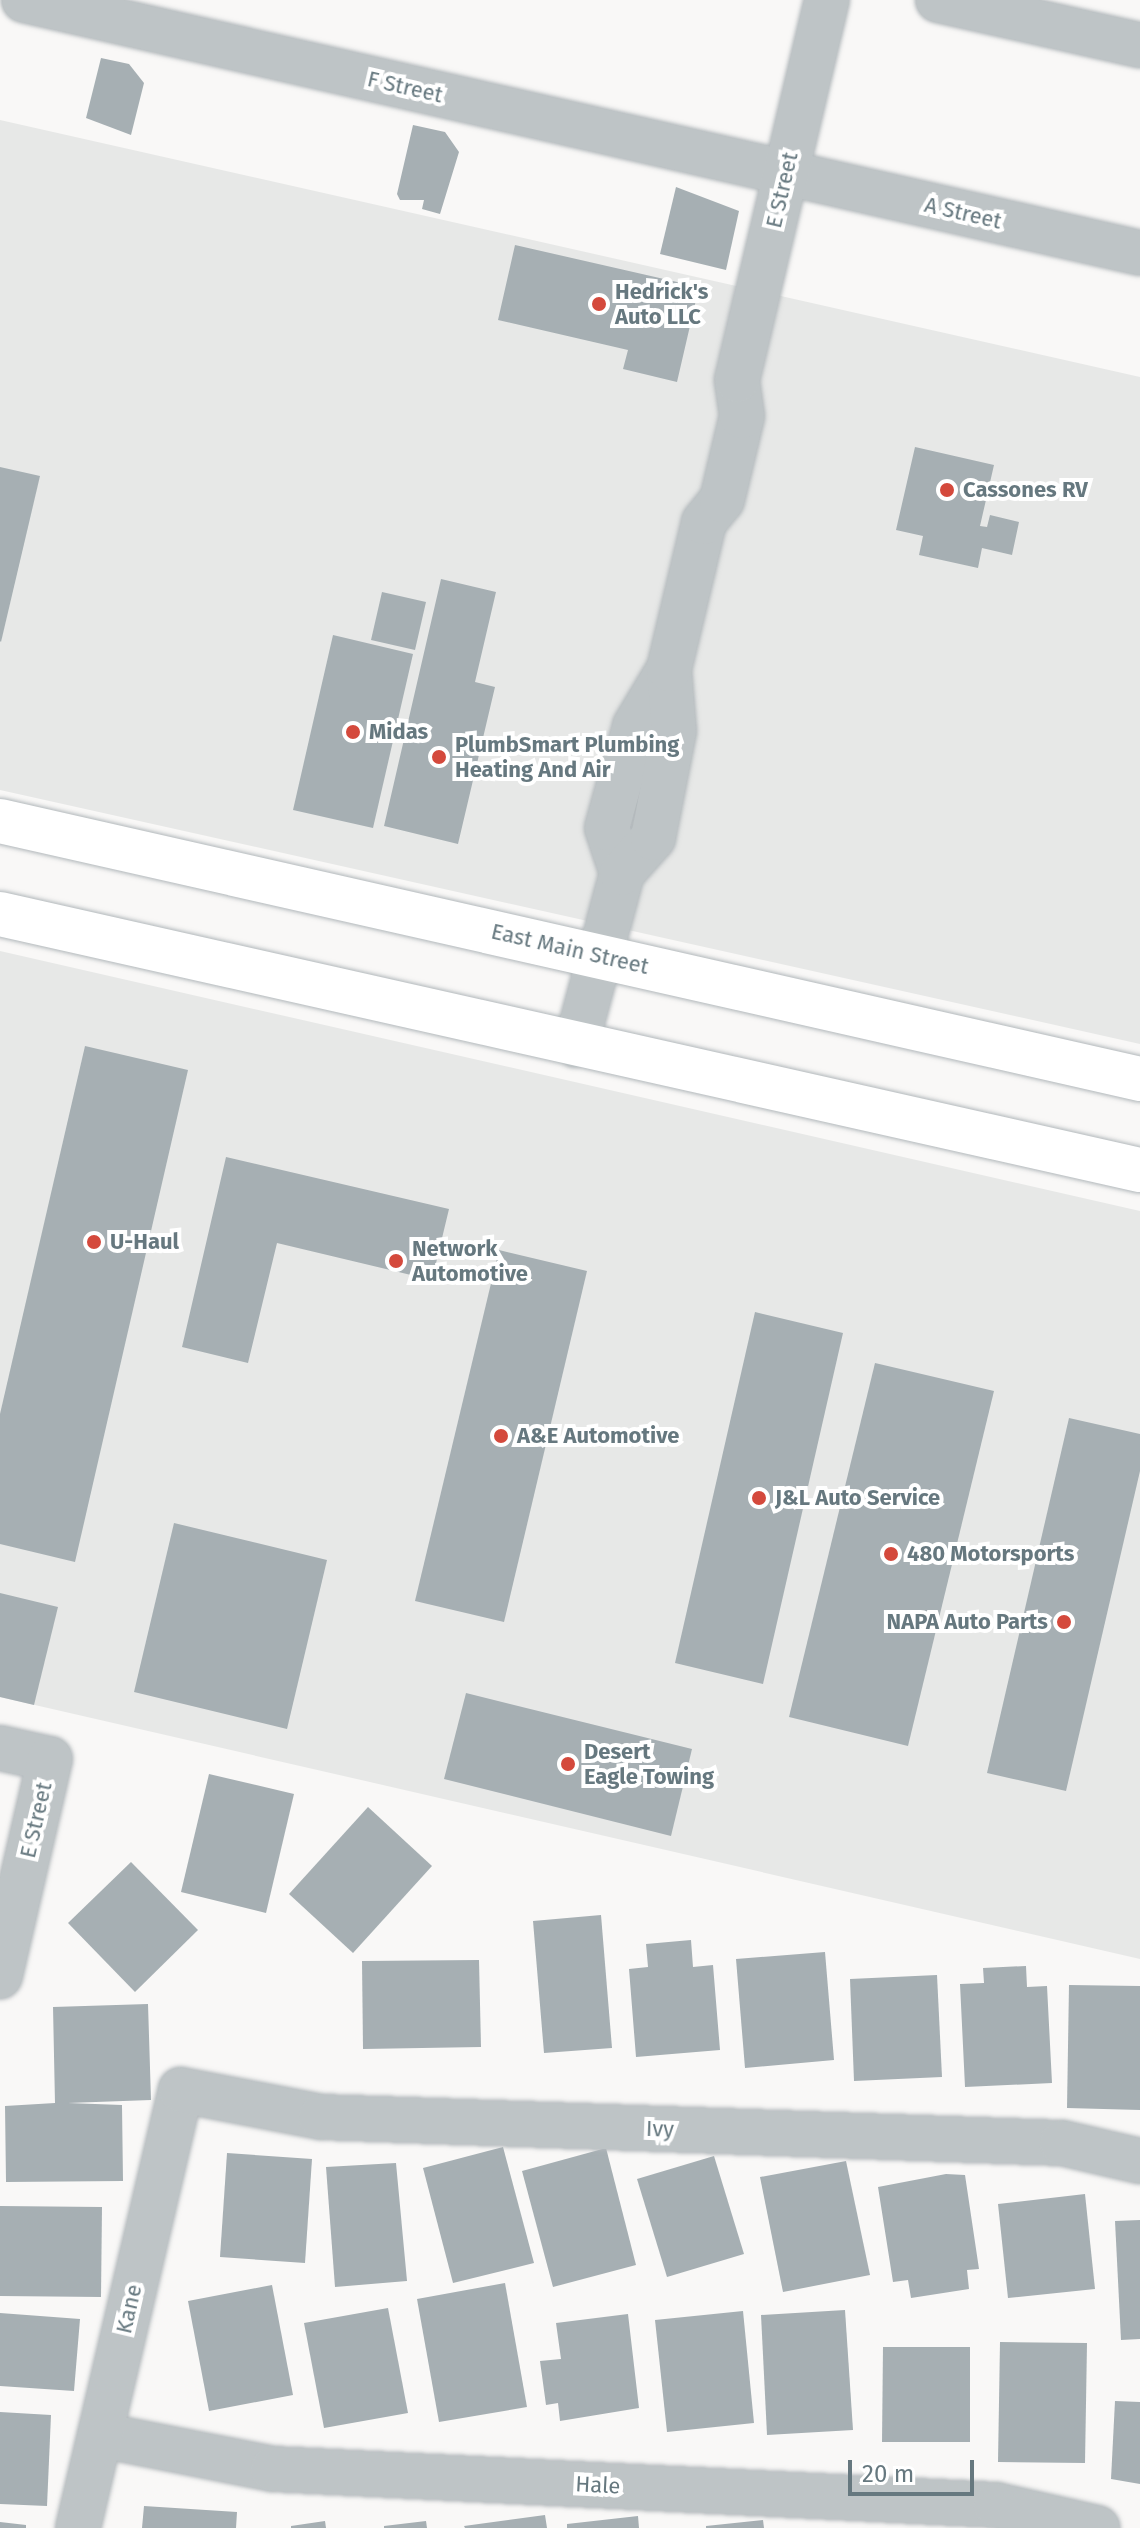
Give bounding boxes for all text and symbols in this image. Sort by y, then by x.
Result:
street label: F Street [365,66,445,108]
street label: E Street [760,149,804,231]
street label: A Street [922,191,1004,235]
place label: Hedrick's Auto LLC [615,278,708,330]
marker: Hedrick's Auto LLC [590,295,608,313]
place label: Cassones RV [963,477,1088,503]
marker: Cassones RV [938,481,956,499]
place label: Midas [369,719,428,745]
marker: Midas [344,723,362,741]
place label: PlumbSmart Plumbing Heating And Air [455,731,679,782]
marker: PlumbSmart Plumbing Heating And Air [430,748,448,766]
street label: East Main Street [489,918,651,980]
place label: U-Haul [110,1229,179,1255]
marker: U-Haul [85,1233,103,1251]
place label: Network Automotive [412,1235,528,1286]
marker: Network Automotive [387,1252,405,1270]
place label: A&E Automotive [517,1423,679,1449]
marker: A&E Automotive [492,1427,510,1445]
place label: J&L Auto Service [775,1485,940,1511]
marker: J&L Auto Service [750,1489,768,1507]
place label: 480 Motorsports [907,1541,1074,1567]
marker: 480 Motorsports [882,1545,900,1563]
place label: NAPA Auto Parts [887,1609,1048,1635]
marker: NAPA Auto Parts [1055,1613,1073,1631]
place label: Desert Eagle Towing [584,1738,714,1790]
marker: Desert Eagle Towing [559,1755,577,1773]
street label: E Street [14,1779,58,1861]
street label: Ivy [645,2115,675,2143]
street label: Kane [111,2282,147,2336]
scale bar [852,2444,978,2494]
text: 20 m [862,2460,914,2488]
street label: Hale [575,2471,621,2499]

